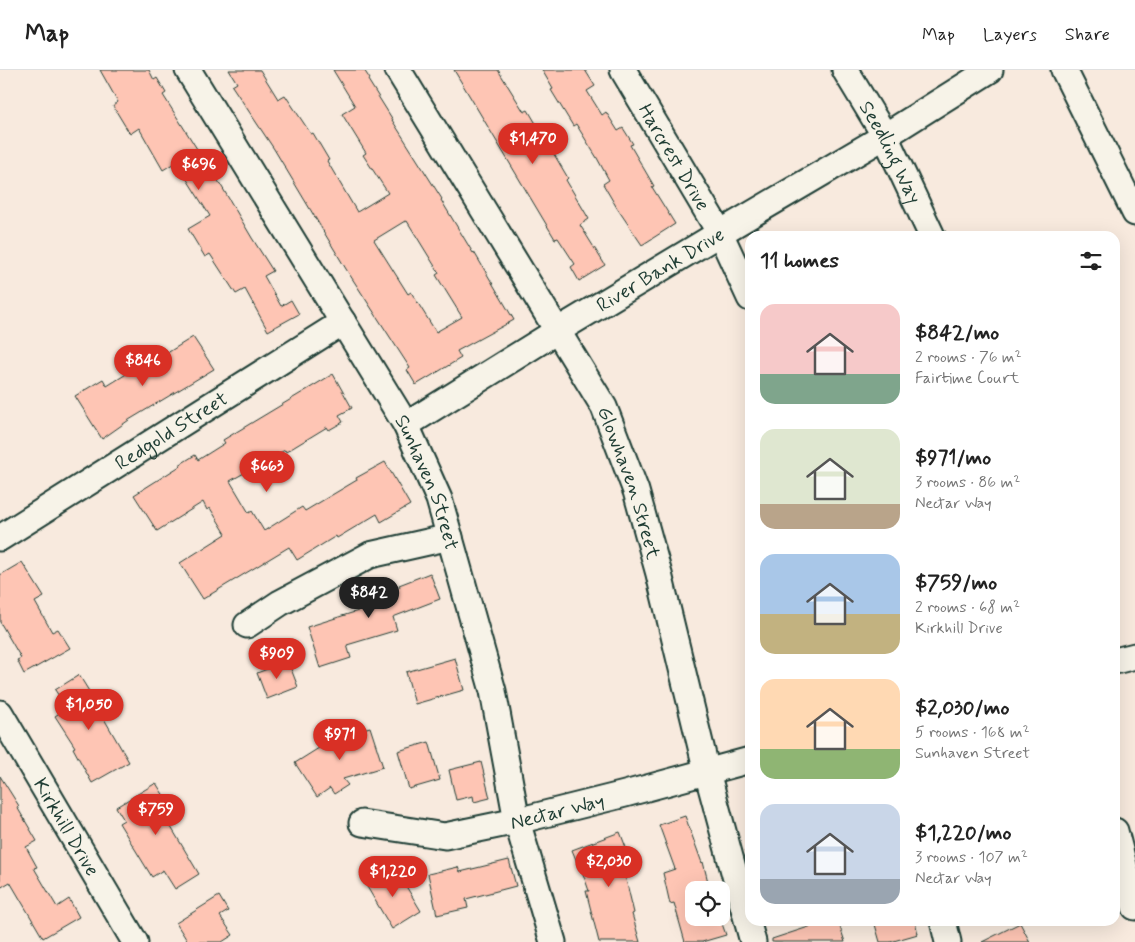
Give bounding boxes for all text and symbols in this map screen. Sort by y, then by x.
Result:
text: Map [25,19,69,50]
text: Map [922,23,955,47]
text: Layers [983,23,1037,47]
text: Share [1065,23,1110,47]
street label: Seedling Way [852,96,927,208]
street label: Harcrest Drive [631,99,716,216]
pin: $1,470 [492,122,574,165]
text: $1,470 [509,128,557,149]
pin: $696 [169,148,229,191]
text: $696 [182,154,216,175]
street label: River Bank Drive [592,221,730,319]
text: 11 homes [760,247,839,275]
icon: filters [1077,247,1105,275]
text: $842/mo [915,319,999,347]
icon: home [800,324,860,384]
pin: $846 [113,344,173,387]
text: 2 rooms · 76 m² [915,347,1022,368]
text: $846 [125,350,161,371]
text: Fairtime Court [915,368,1019,389]
street label: Redgold Street [110,386,233,477]
street label: Glowhaven Street [590,403,666,563]
street label: Sunhaven Street [388,410,465,553]
text: $971/mo [915,444,991,472]
icon: home [800,449,860,509]
pin: $663 [237,450,297,493]
text: $663 [251,456,284,477]
text: 3 rooms · 86 m² [915,472,1020,493]
text: Nectar Way [915,493,992,514]
text: $759/mo [915,569,997,597]
icon: home [800,574,860,634]
pin: $842 [339,576,399,619]
text: $842 [350,582,388,603]
text: 2 rooms · 68 m² [915,597,1020,618]
text: Kirkhill Drive [915,618,1003,639]
pin: $909 [247,638,307,680]
text: $909 [260,643,294,664]
pin: $1,050 [48,688,130,731]
text: $1,050 [65,694,113,715]
text: $2,030/mo [915,694,1009,722]
icon: home [800,699,860,759]
pin: $971 [310,718,370,761]
text: 5 rooms · 168 m² [915,722,1030,743]
text: $971 [324,724,356,745]
text: Sunhaven Street [915,743,1030,764]
street label: Kirkhill Drive [26,773,105,882]
street label: Nectar Way [508,788,607,837]
pin: $759 [126,794,186,836]
text: $759 [138,799,174,820]
text: $1,220/mo [915,819,1011,847]
icon: home [800,824,860,884]
pin: $2,030 [568,846,650,888]
text: 3 rooms · 107 m² [915,847,1028,868]
text: $2,030 [586,851,632,872]
pin: $1,220 [352,856,434,898]
text: $1,220 [370,861,416,882]
text: Nectar Way [915,868,992,889]
map controls [685,881,730,926]
button: locate [685,881,730,926]

